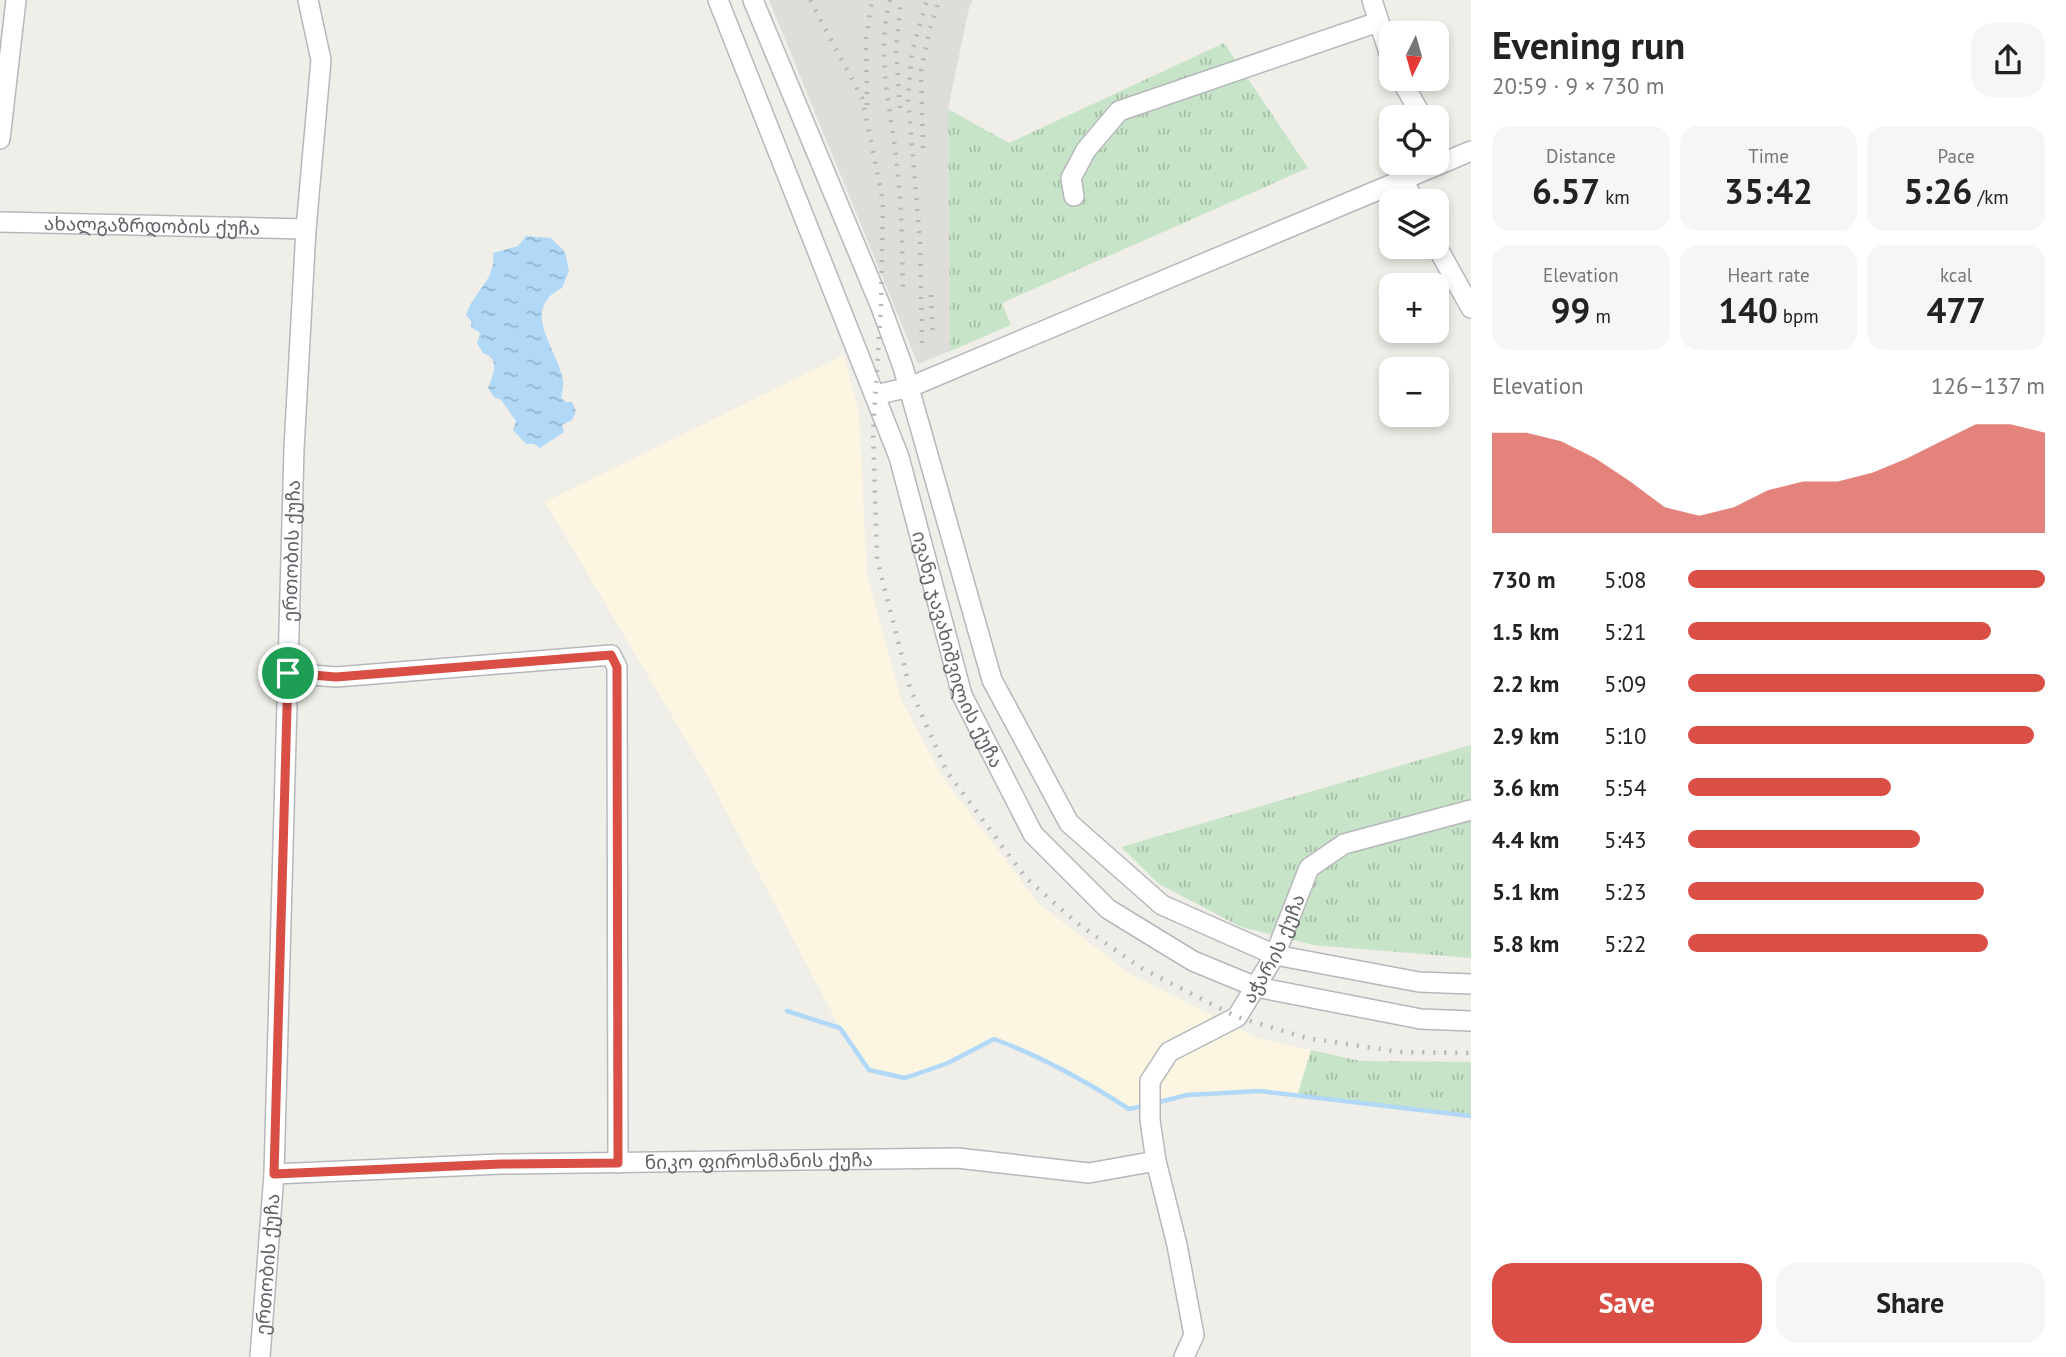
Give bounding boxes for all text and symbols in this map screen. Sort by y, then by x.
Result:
text: Evening run [1492,20,1685,69]
north arrow [1379,21,1449,91]
map controls [1379,21,1449,427]
button: share [1971,23,2045,97]
text: 20:59 · 9 × 730 m [1492,71,1664,100]
button: locate [1379,105,1449,175]
text: Distance [1546,144,1616,168]
text: Time [1748,144,1789,168]
text: Pace [1938,144,1975,168]
text: 6.57 [1532,168,1600,214]
text: 35:42 [1724,168,1813,214]
text: 5:26 [1904,168,1972,214]
text: km [1600,185,1630,209]
text: /km [1972,185,2009,209]
button: layers [1379,189,1449,259]
street label: ახალგაზრდობის ქუჩა [44,211,260,240]
text: Elevation [1543,263,1619,287]
text: Heart rate [1727,263,1810,287]
text: kcal [1940,263,1972,287]
button: + [1379,273,1449,343]
text: 99 [1551,287,1590,333]
text: 140 [1718,287,1778,333]
text: 477 [1926,287,1986,333]
text: m [1590,304,1611,328]
text: bpm [1778,304,1819,328]
button: − [1379,357,1449,427]
text: Elevation [1492,371,1584,400]
text: 126–137 m [1931,371,2045,400]
street label: ერთობის ქუჩა [277,480,305,622]
street label: ივანე ჯავახიშვილის ქუჩა [907,528,1009,772]
text: 730 m [1492,565,1555,594]
text: 5:08 [1604,565,1647,594]
text: 1.5 km [1492,617,1559,646]
text: 5:21 [1604,617,1647,646]
pin [258,643,318,703]
icon: arrive [269,654,307,692]
text: 2.2 km [1492,669,1559,698]
text: 5:09 [1604,669,1647,698]
text: 2.9 km [1492,721,1559,750]
text: 5:10 [1604,721,1647,750]
text: 3.6 km [1492,773,1559,802]
text: 5:54 [1604,773,1647,802]
text: 4.4 km [1492,825,1559,854]
text: 5:43 [1604,825,1647,854]
text: 5.1 km [1492,877,1559,906]
text: 5:23 [1604,877,1647,906]
street label: აჭარის ქუჩა [1237,890,1310,1007]
text: 5.8 km [1492,929,1559,958]
text: 5:22 [1604,929,1647,958]
street label: ნიკო ფიროსმანის ქუჩა [645,1147,873,1174]
street label: ერთობის ქუჩა [250,1193,284,1336]
button: Save [1492,1263,1762,1343]
button: Share [1776,1263,2045,1343]

